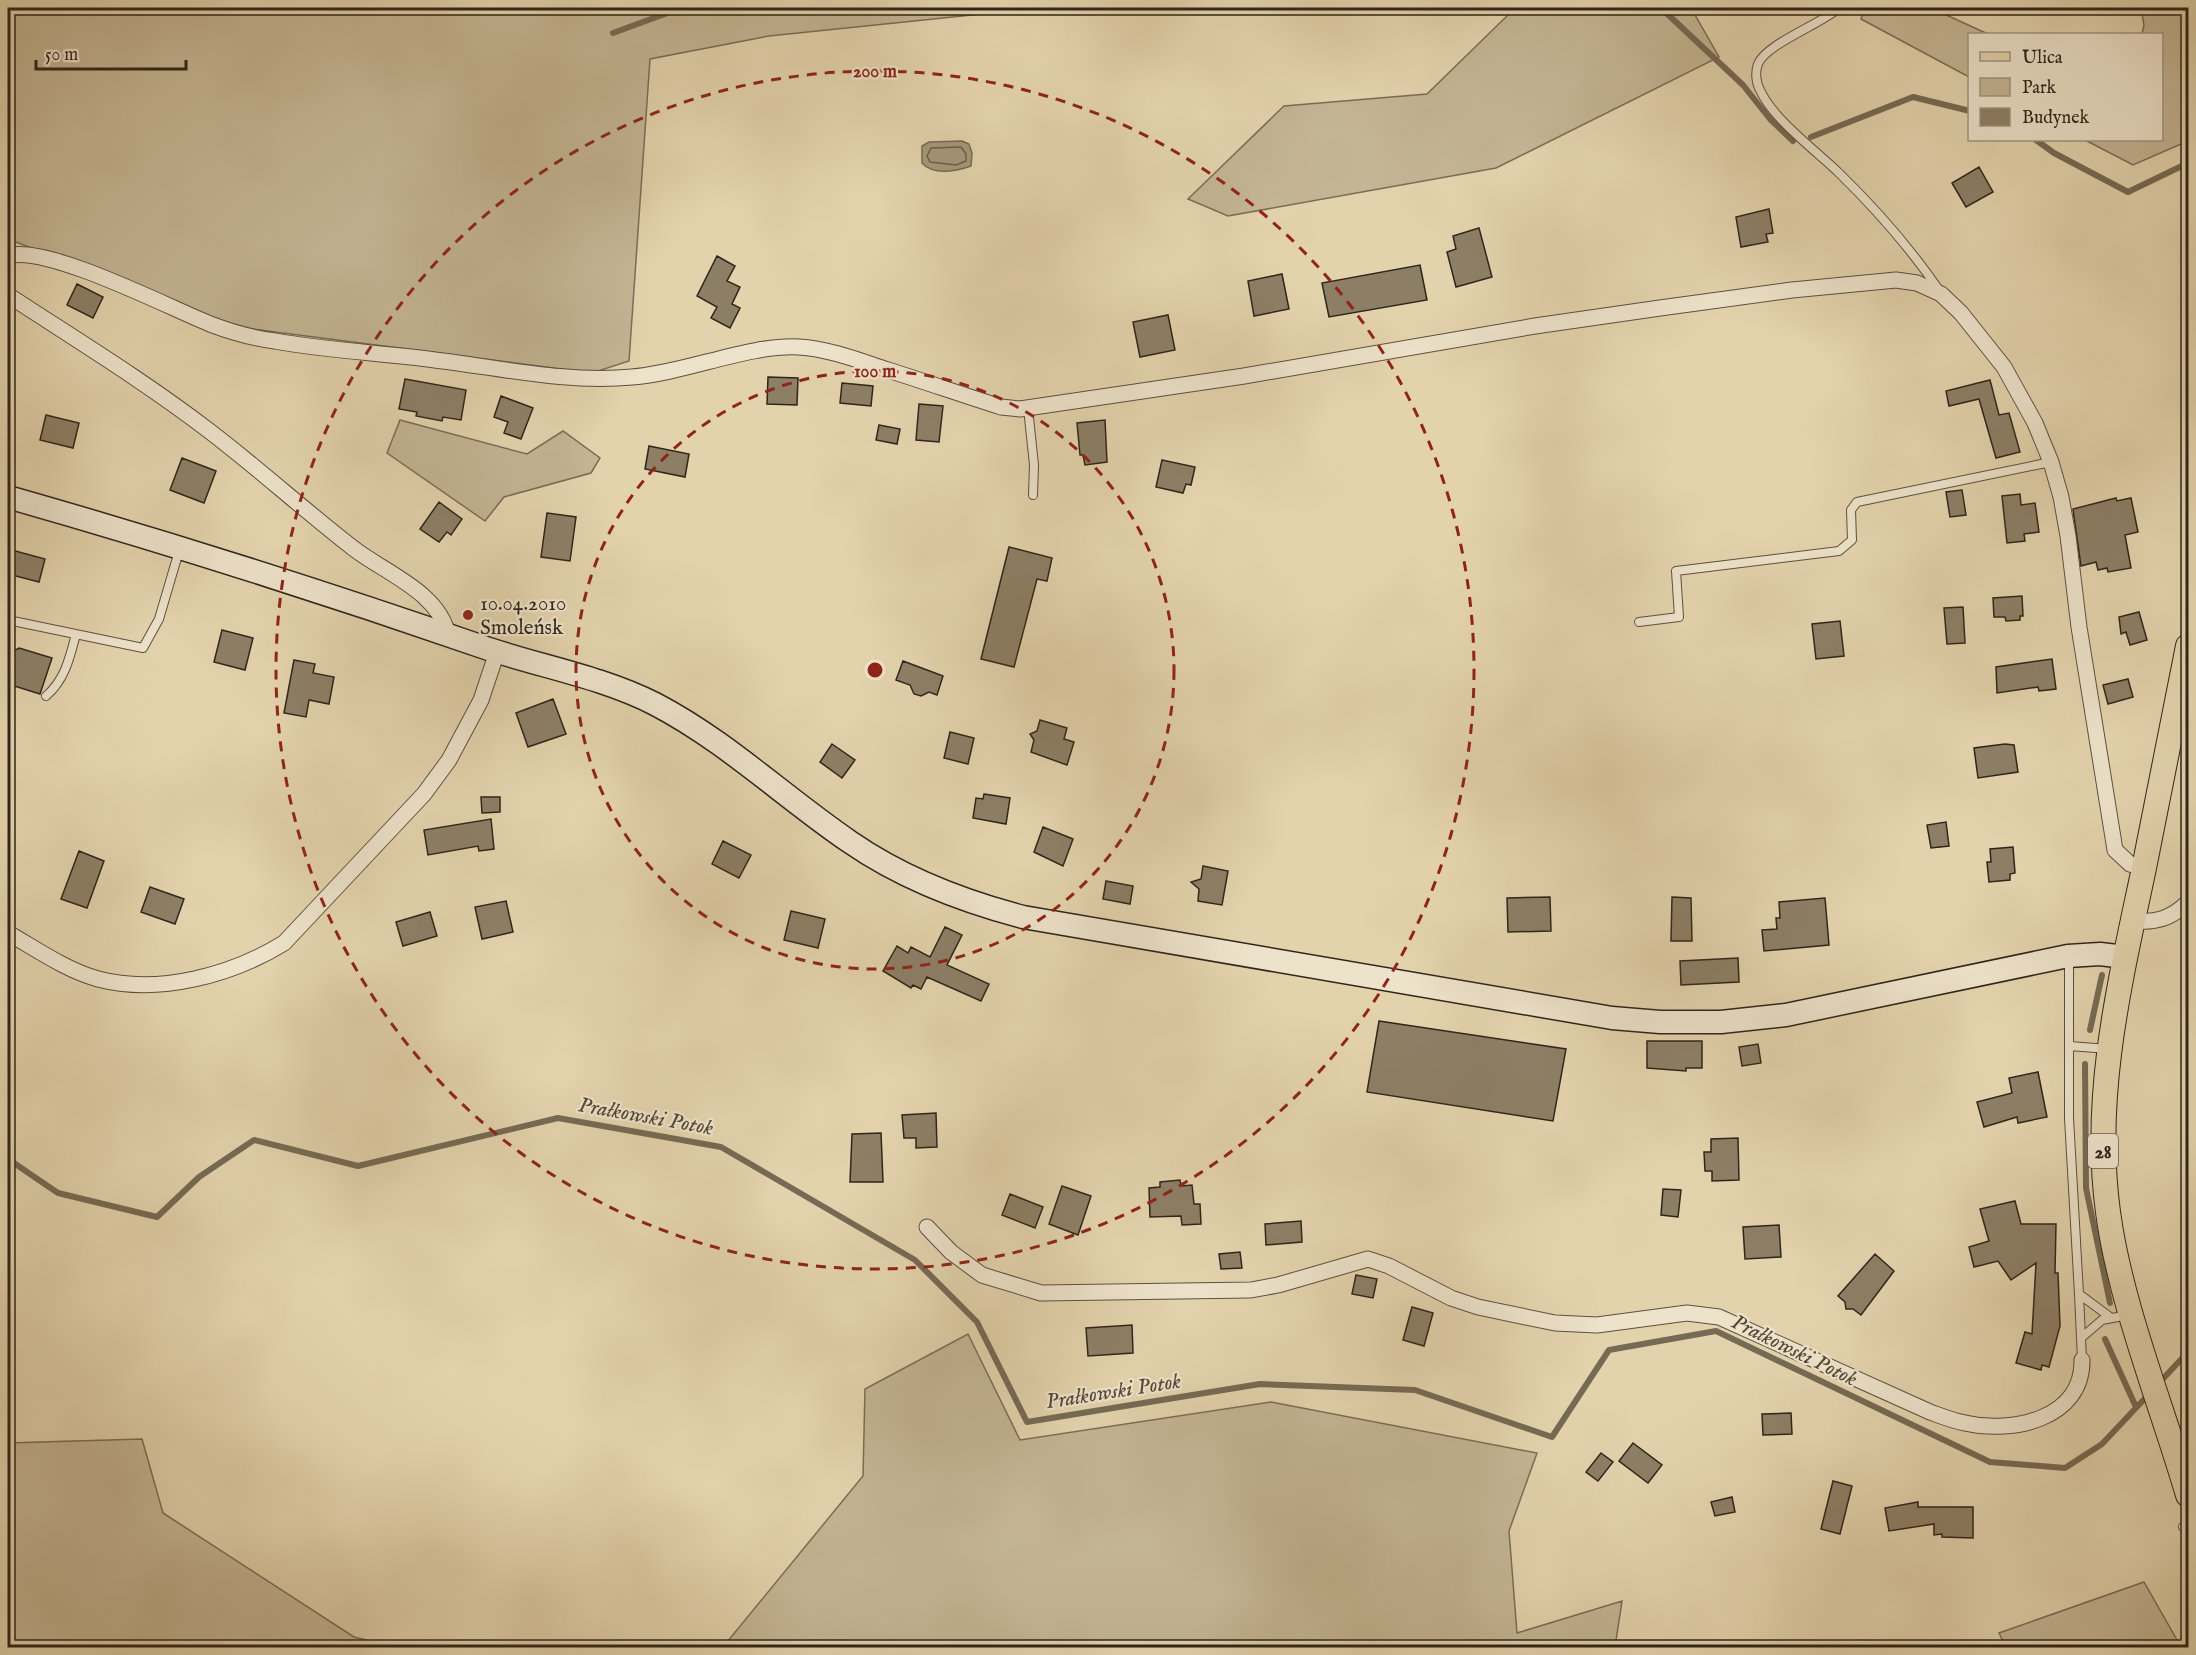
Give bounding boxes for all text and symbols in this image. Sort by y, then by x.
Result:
scale bar [36,33,186,71]
legend [1968,33,2163,141]
text: 50 m [45,44,78,67]
text: Ulica [2022,47,2063,70]
text: 200 m [853,61,897,84]
text: Park [2022,77,2057,100]
text: Budynek [2022,107,2089,130]
text: 100 m [854,361,896,384]
place label: 10.04.2010 Smoleńsk [480,591,566,642]
marker: 10.04.2010 Smoleńsk [461,608,475,622]
centre of rings [865,660,885,680]
water label: Prałkowski Potok [576,1091,716,1143]
road number: 28 [2088,1134,2118,1168]
water label: Prałkowski Potok [1727,1308,1862,1393]
water label: Prałkowski Potok [1044,1367,1183,1417]

